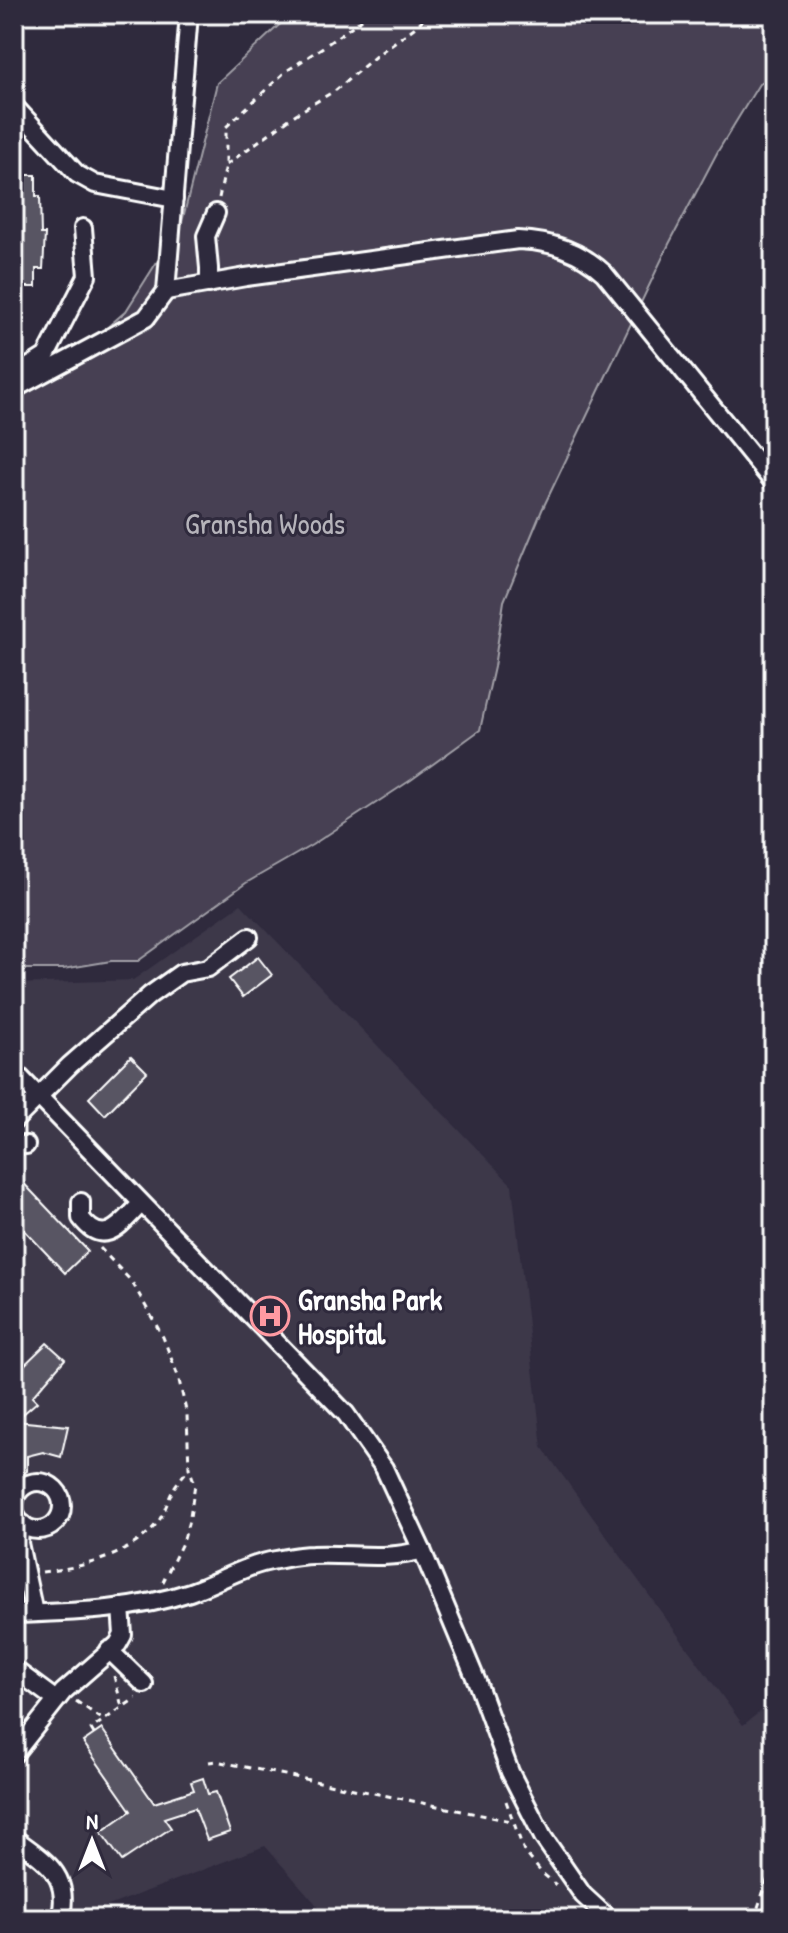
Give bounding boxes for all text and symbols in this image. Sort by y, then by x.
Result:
park label: Gransha Woods [185,503,345,543]
place label: Gransha Park Hospital [298,1279,443,1354]
hospital icon: Gransha Park Hospital [249,1295,291,1337]
north arrow [52,1801,132,1881]
text: N [86,1806,98,1836]

